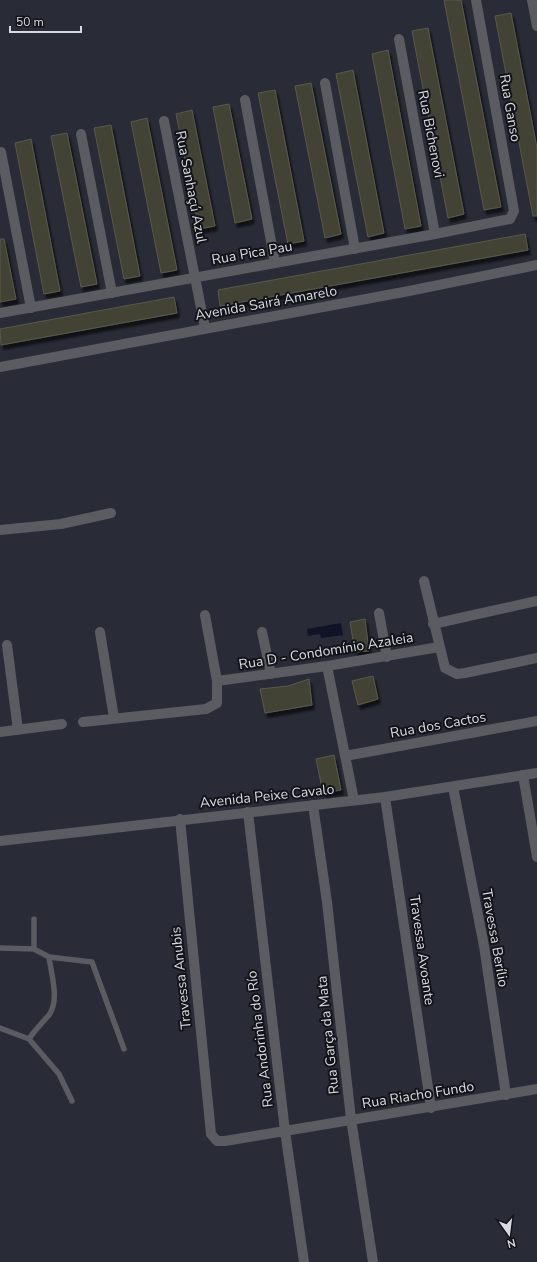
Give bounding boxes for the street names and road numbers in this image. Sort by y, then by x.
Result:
street label: Rua Ganso [495,73,525,143]
street label: Rua Bichenovi [413,89,449,179]
street label: Rua Sanhaçú Azul [171,129,211,246]
street label: Rua Pica Pau [210,237,294,269]
street label: Avenida Sairá Amarelo [194,281,339,325]
street label: Rua D - Condomínio Azaleia [237,628,415,674]
street label: Rua dos Cactos [389,707,488,743]
street label: Avenida Peixe Cavalo [199,779,335,813]
street label: Travessa Berílio [477,887,513,989]
street label: Travessa Avoante [405,894,439,1006]
street label: Travessa Anubis [166,926,196,1030]
street label: Rua Andorinha do Río [242,969,278,1108]
street label: Rua Garça da Mata [312,975,344,1095]
street label: Rua Riacho Fundo [361,1077,476,1113]

